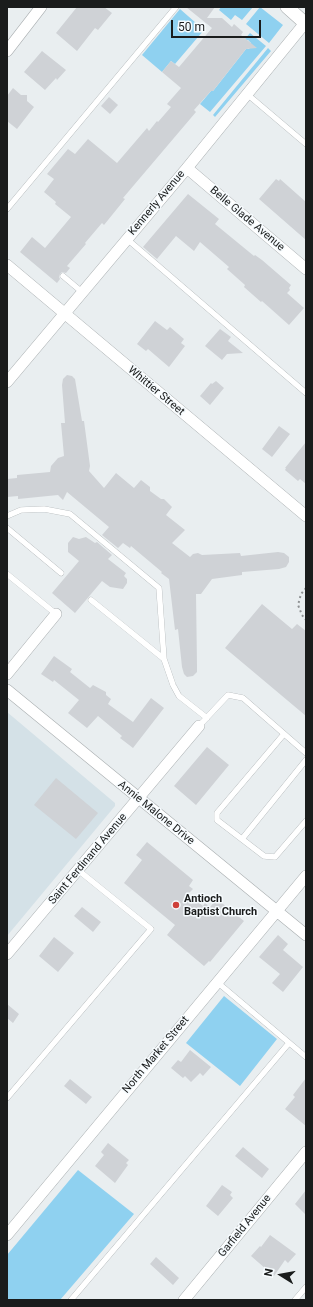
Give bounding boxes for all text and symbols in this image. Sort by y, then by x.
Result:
scale bar [173,12,263,38]
text: 50 m [178,20,205,34]
street label: Kennerly Avenue [126,168,188,238]
street label: Belle Glade Avenue [207,184,287,254]
street label: Whittier Street [125,364,187,418]
street label: Annie Malone Drive [115,778,197,848]
street label: Saint Ferdinand Avenue [46,811,130,907]
place label: Antioch Baptist Church [184,892,257,918]
marker: Antioch Baptist Church [171,900,181,910]
street label: North Market Street [120,1014,192,1096]
street label: Garfield Avenue [216,1192,274,1260]
north arrow [261,1255,301,1295]
text: N [262,1268,276,1278]

